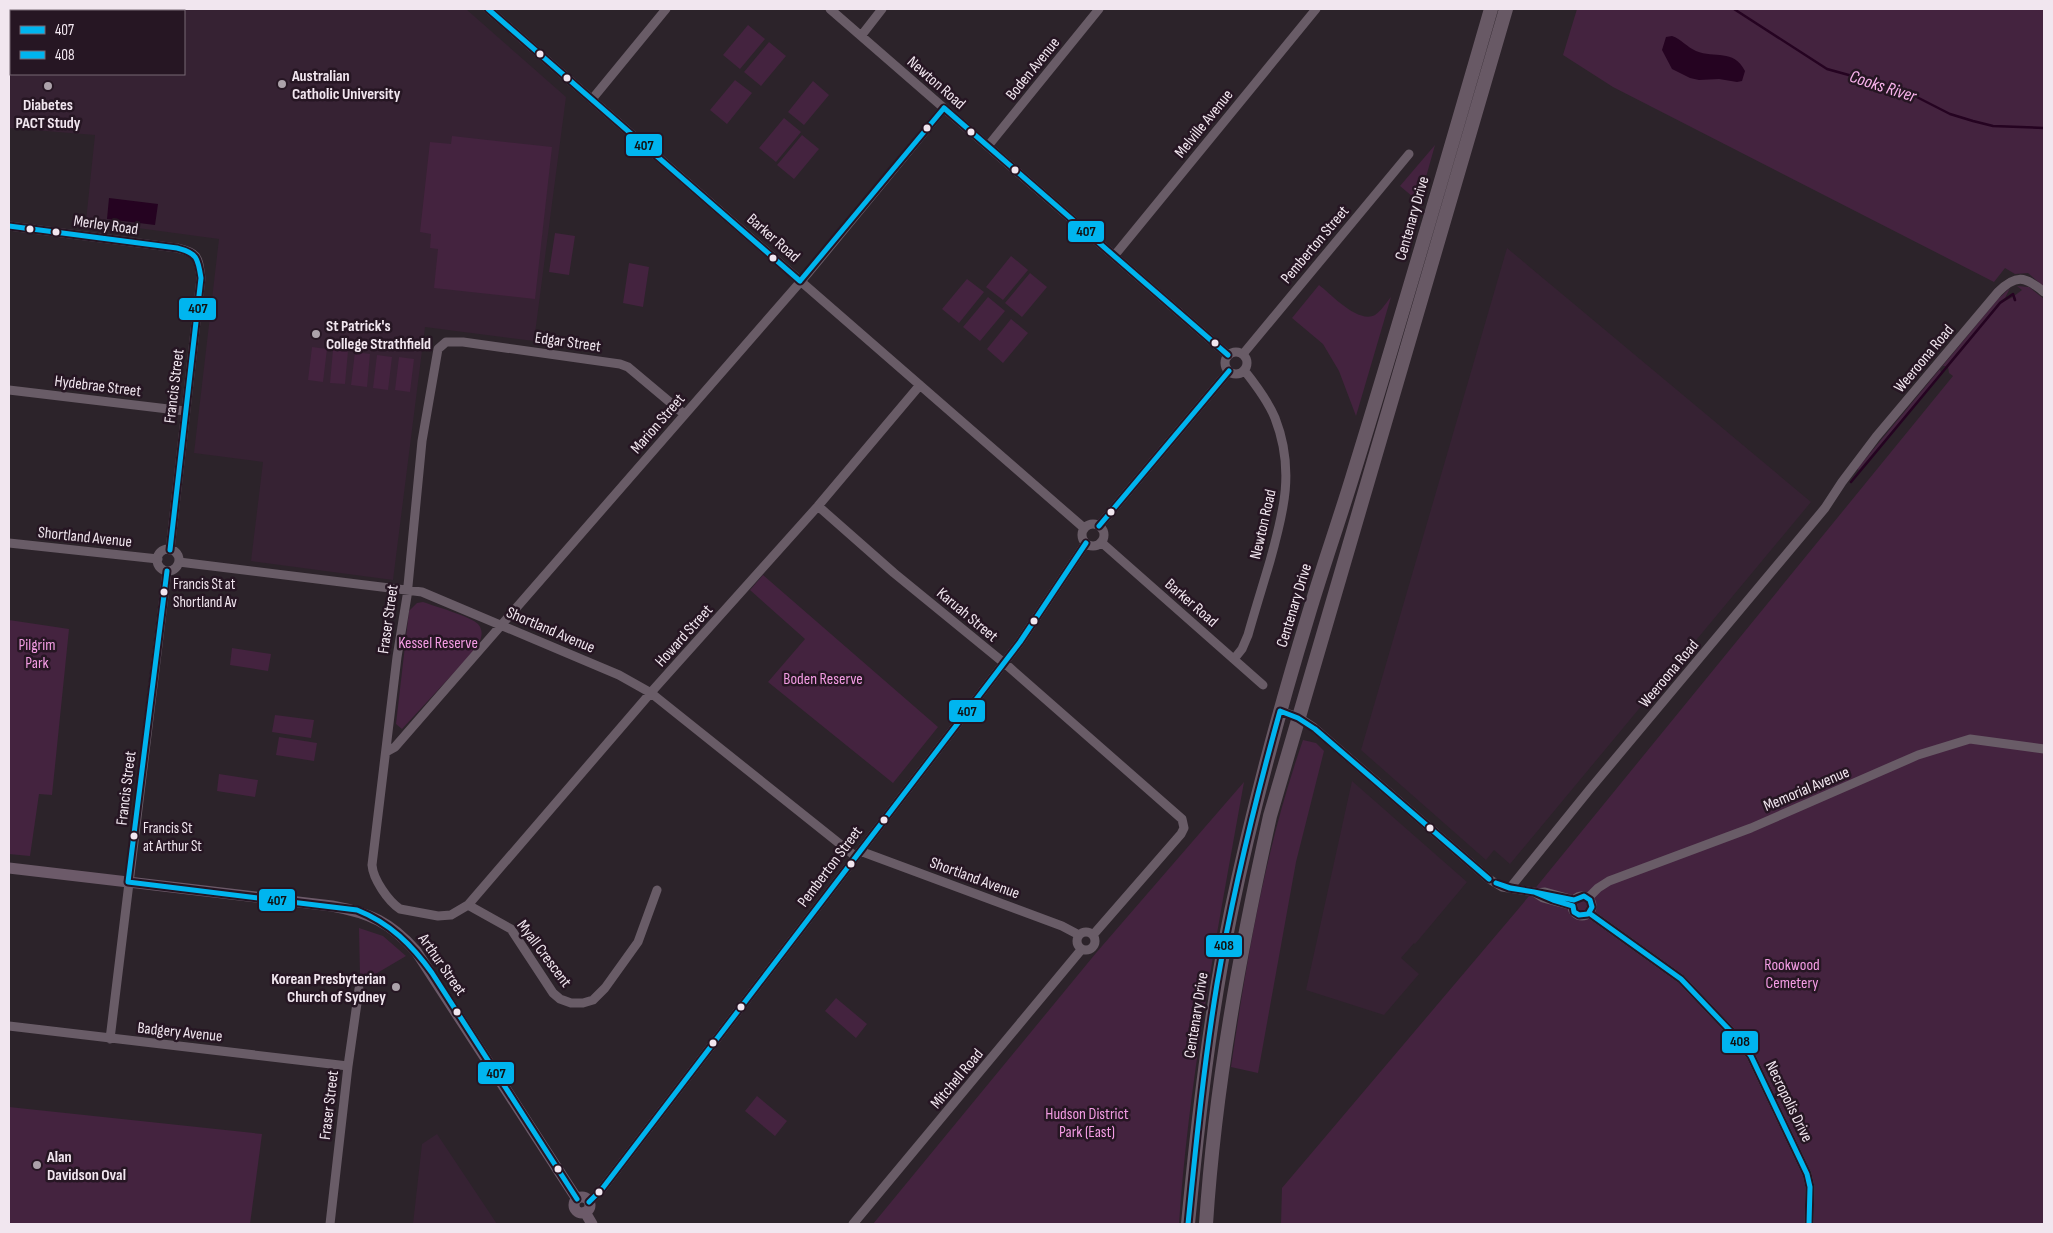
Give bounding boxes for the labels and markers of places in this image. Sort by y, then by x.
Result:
unlabelled marker [535,49,545,59]
place label: Australian Catholic University [291,67,401,104]
unlabelled marker [562,73,572,83]
marker: Australian Catholic University [276,78,288,90]
marker: Diabetes PACT Study [42,80,54,92]
place label: Diabetes PACT Study [16,96,81,133]
unlabelled marker [922,123,932,133]
unlabelled marker [966,127,976,137]
unlabelled marker [1010,165,1020,175]
unlabelled marker [25,224,35,234]
unlabelled marker [51,227,61,237]
unlabelled marker [768,253,778,263]
place label: St Patrick's College Strathfield [326,317,431,354]
marker: St Patrick's College Strathfield [310,328,322,340]
unlabelled marker [1210,338,1220,348]
unlabelled marker [1106,507,1116,517]
place label: Francis St at Shortland Av [173,575,237,612]
marker: Francis St at Shortland Av [159,587,169,597]
unlabelled marker [1029,616,1039,626]
unlabelled marker [879,815,889,825]
place label: Francis St at Arthur St [143,819,202,856]
unlabelled marker [1425,823,1435,833]
marker: Francis St at Arthur St [129,831,139,841]
unlabelled marker [846,859,856,869]
place label: Korean Presbyterian Church of Sydney [271,970,386,1007]
marker: Korean Presbyterian Church of Sydney [390,981,402,993]
unlabelled marker [736,1002,746,1012]
unlabelled marker [452,1007,462,1017]
unlabelled marker [708,1038,718,1048]
place label: Alan Davidson Oval [46,1148,126,1185]
marker: Alan Davidson Oval [31,1159,43,1171]
unlabelled marker [553,1164,563,1174]
unlabelled marker [594,1187,604,1197]

